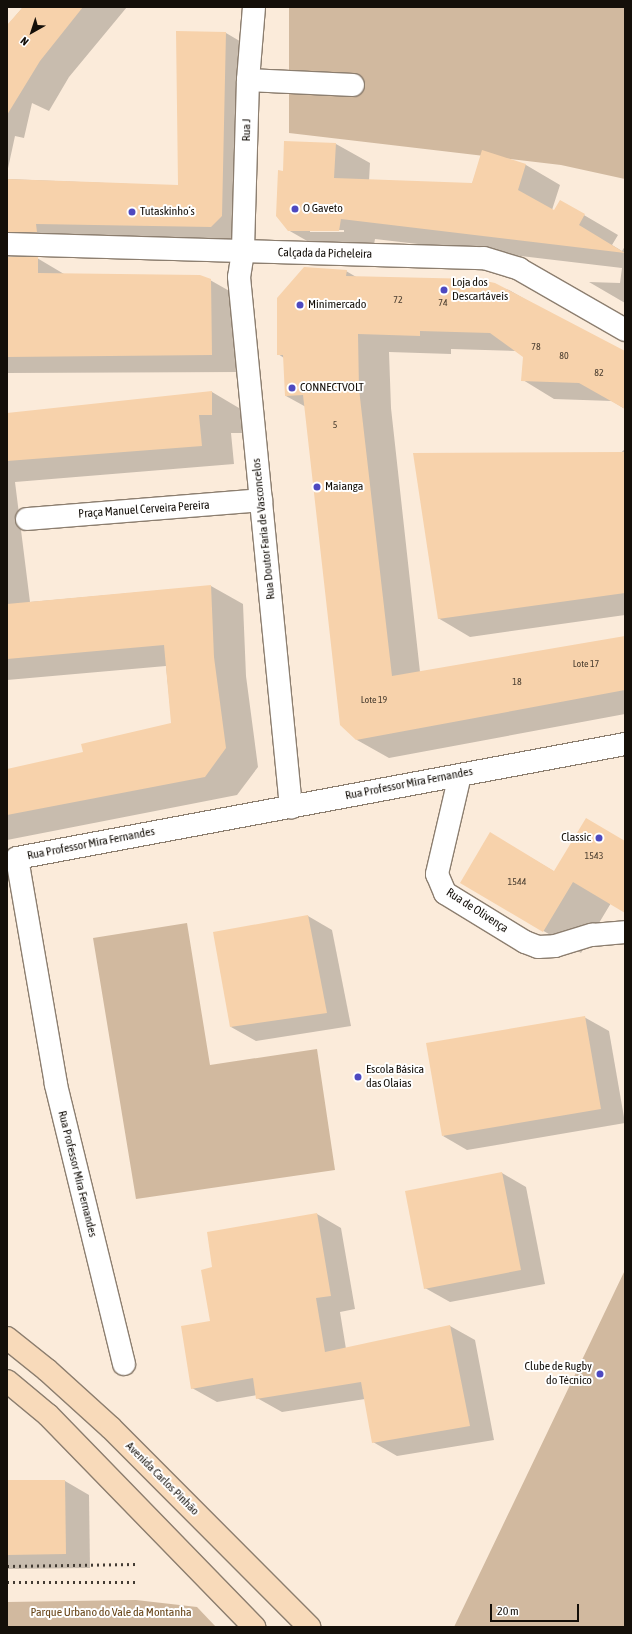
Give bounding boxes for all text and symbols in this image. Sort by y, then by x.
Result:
north arrow [12,12,52,52]
text: N [18,35,31,48]
street label: Rua J [240,118,254,142]
place label: O Gaveto [303,202,343,216]
marker: O Gaveto [290,204,300,214]
place label: Tutaskinho´s [140,205,195,219]
marker: Tutaskinho´s [127,207,137,217]
street label: Calçada da Picheleira [278,246,372,262]
place label: Loja dos Descartáveis [452,276,508,304]
marker: Loja dos Descartáveis [439,285,449,295]
house number: 72 [393,294,403,306]
house number: 74 [438,297,448,309]
place label: Minimercado [308,298,366,312]
marker: Minimercado [295,300,305,310]
house number: 78 [531,341,541,353]
house number: 80 [559,350,569,362]
house number: 82 [594,367,604,379]
place label: CONNECTVOLT [300,381,364,395]
marker: CONNECTVOLT [287,383,297,393]
house number: 5 [333,419,337,431]
street label: Rua Doutor Faria de Vasconcelos [249,458,279,600]
place label: Maianga [325,480,363,494]
marker: Maianga [312,482,322,492]
street label: Praça Manuel Cerveira Pereira [78,498,210,522]
house number: Lote 17 [573,658,599,670]
house number: 18 [512,676,522,688]
house number: Lote 19 [361,694,387,706]
street label: Rua Professor Mira Fernandes [344,765,474,803]
street label: Rua Professor Mira Fernandes [26,825,156,863]
place label: Classic [561,831,591,845]
marker: Classic [594,833,604,843]
house number: 1543 [585,850,603,862]
house number: 1544 [508,876,526,888]
street label: Rua de Olivença [443,886,511,936]
place label: Escola Básica das Olaias [366,1063,424,1091]
marker: Escola Básica das Olaias [353,1072,363,1082]
street label: Rua Professor Mira Fernandes [54,1109,100,1239]
place label: Clube de Rugby do Técnico [525,1360,592,1388]
marker: Clube de Rugby do Técnico [595,1369,605,1379]
street label: Avenida Carlos Pinhão [122,1439,202,1519]
scale bar [492,1596,581,1622]
text: 20 m [497,1604,519,1618]
park label: Parque Urbano do Vale da Montanha [30,1606,192,1620]

